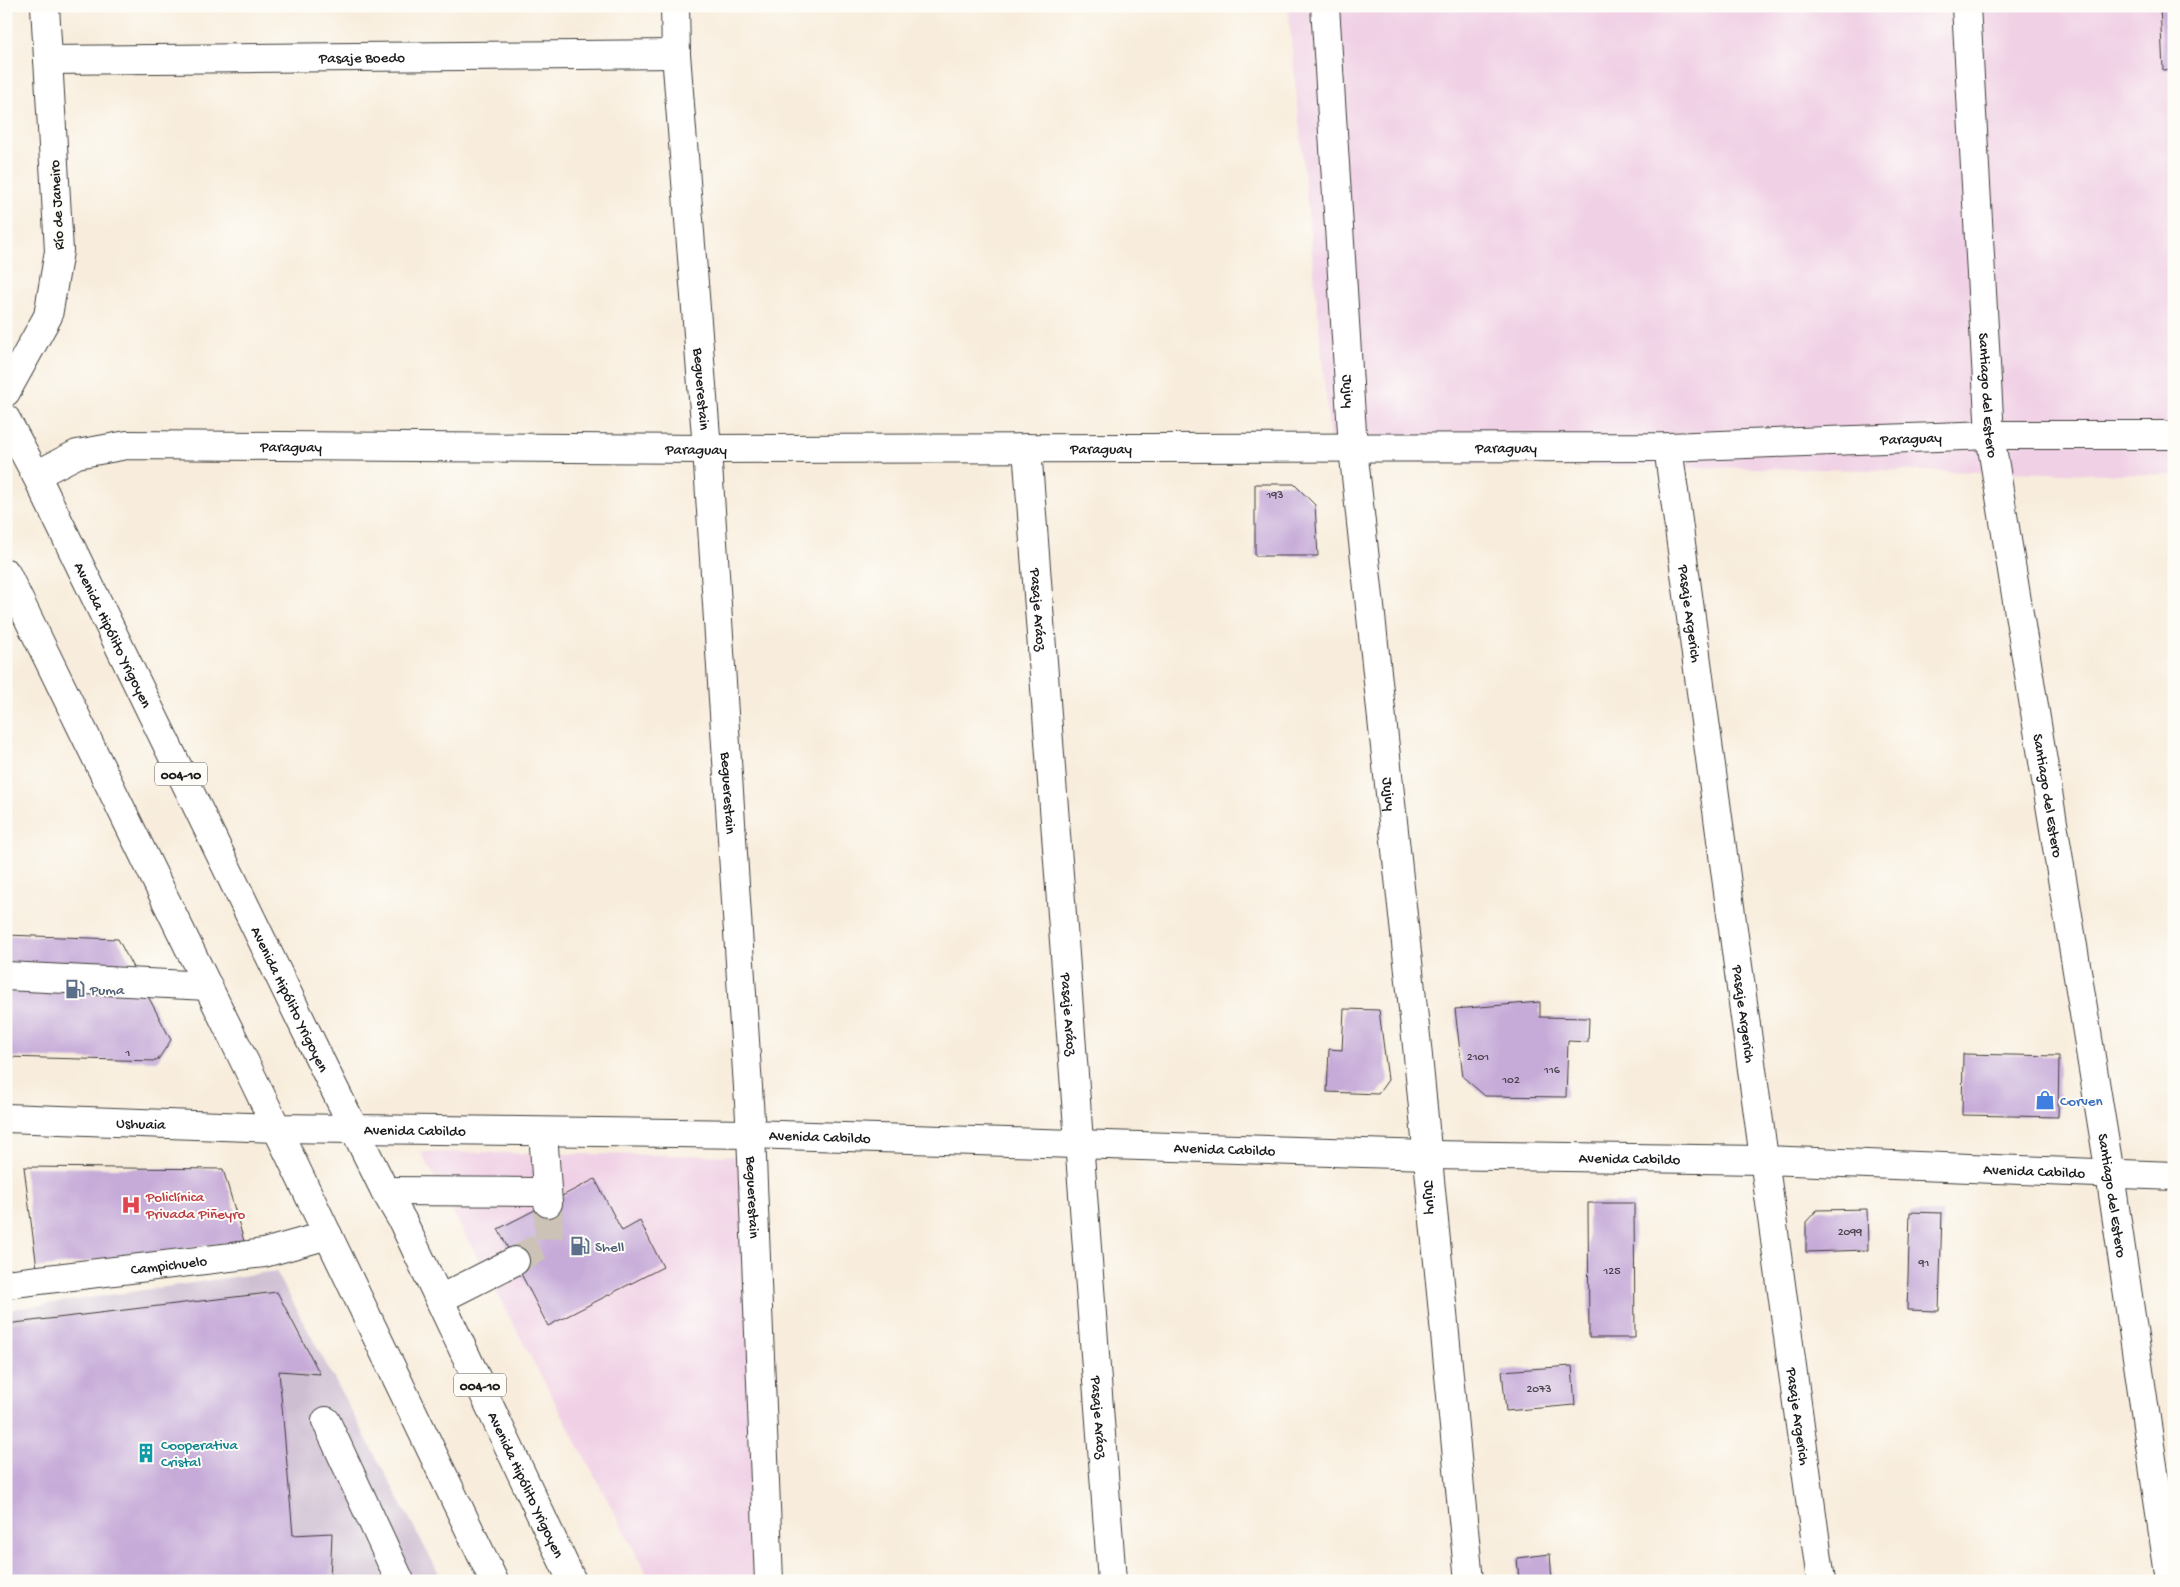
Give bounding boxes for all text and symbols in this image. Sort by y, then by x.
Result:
street label: Pasaje Boedo [318,50,405,68]
street label: Río de Janeiro [47,159,69,250]
street label: Santiago del Estero [1973,332,2001,460]
street label: Beguerestain [688,346,712,431]
street label: Jujuy [1337,374,1357,409]
street label: Paraguay [1879,430,1943,450]
street label: Paraguay [259,439,323,457]
street label: Paraguay [1474,440,1538,458]
street label: Paraguay [1069,441,1133,459]
street label: Paraguay [664,442,728,460]
house number: 193 [1265,489,1284,503]
street label: Avenida Hipólito Yrigoyen [69,560,155,711]
street label: Pasaje Argerich [1673,563,1704,664]
street label: Pasaje Aráoz [1025,567,1049,652]
street label: Santiago del Estero [2028,733,2066,859]
street label: Beguerestain [715,751,739,835]
road number: 004-10 [155,762,207,786]
street label: Jujuy [1377,777,1399,813]
street label: Avenida Hipólito Yrigoyen [246,924,332,1076]
street label: Pasaje Argerich [1727,963,1758,1064]
street label: Pasaje Aráoz [1055,971,1080,1057]
fuel station icon: Puma [64,978,86,1000]
place label: Puma [89,982,125,1000]
house number: 1 [125,1047,131,1061]
house number: 2101 [1467,1051,1489,1065]
house number: 116 [1543,1064,1561,1078]
house number: 102 [1501,1074,1520,1088]
shop icon: Corven [2034,1089,2056,1111]
place label: Corven [2060,1093,2103,1111]
street label: Ushuaia [116,1115,166,1135]
street label: Avenida Cabildo [364,1122,466,1141]
street label: Avenida Cabildo [768,1128,871,1149]
street label: Santiago del Estero [2093,1132,2129,1259]
street label: Avenida Cabildo [1173,1140,1276,1161]
street label: Avenida Cabildo [1578,1150,1681,1170]
street label: Beguerestain [741,1155,762,1239]
street label: Avenida Cabildo [1983,1162,2086,1184]
street label: Jujuy [1419,1179,1440,1215]
place label: Policlínica Privada Piñeyro [145,1189,246,1224]
hospital icon: Policlínica Privada Piñeyro [120,1194,142,1216]
house number: 2099 [1838,1226,1862,1240]
fuel station icon: Shell [569,1235,591,1257]
place label: Shell [595,1239,624,1257]
street label: Campichuelo [130,1253,208,1280]
house number: 91 [1918,1257,1930,1271]
house number: 125 [1602,1265,1621,1279]
street label: Pasaje Argerich [1781,1366,1812,1466]
road number: 004-10 [454,1374,506,1396]
street label: Pasaje Aráoz [1086,1374,1110,1460]
house number: 2073 [1526,1383,1552,1397]
street label: Avenida Hipólito Yrigoyen [483,1409,567,1561]
place label: Cooperativa Cristal [161,1437,238,1472]
building icon: Cooperativa Cristal [135,1442,157,1464]

